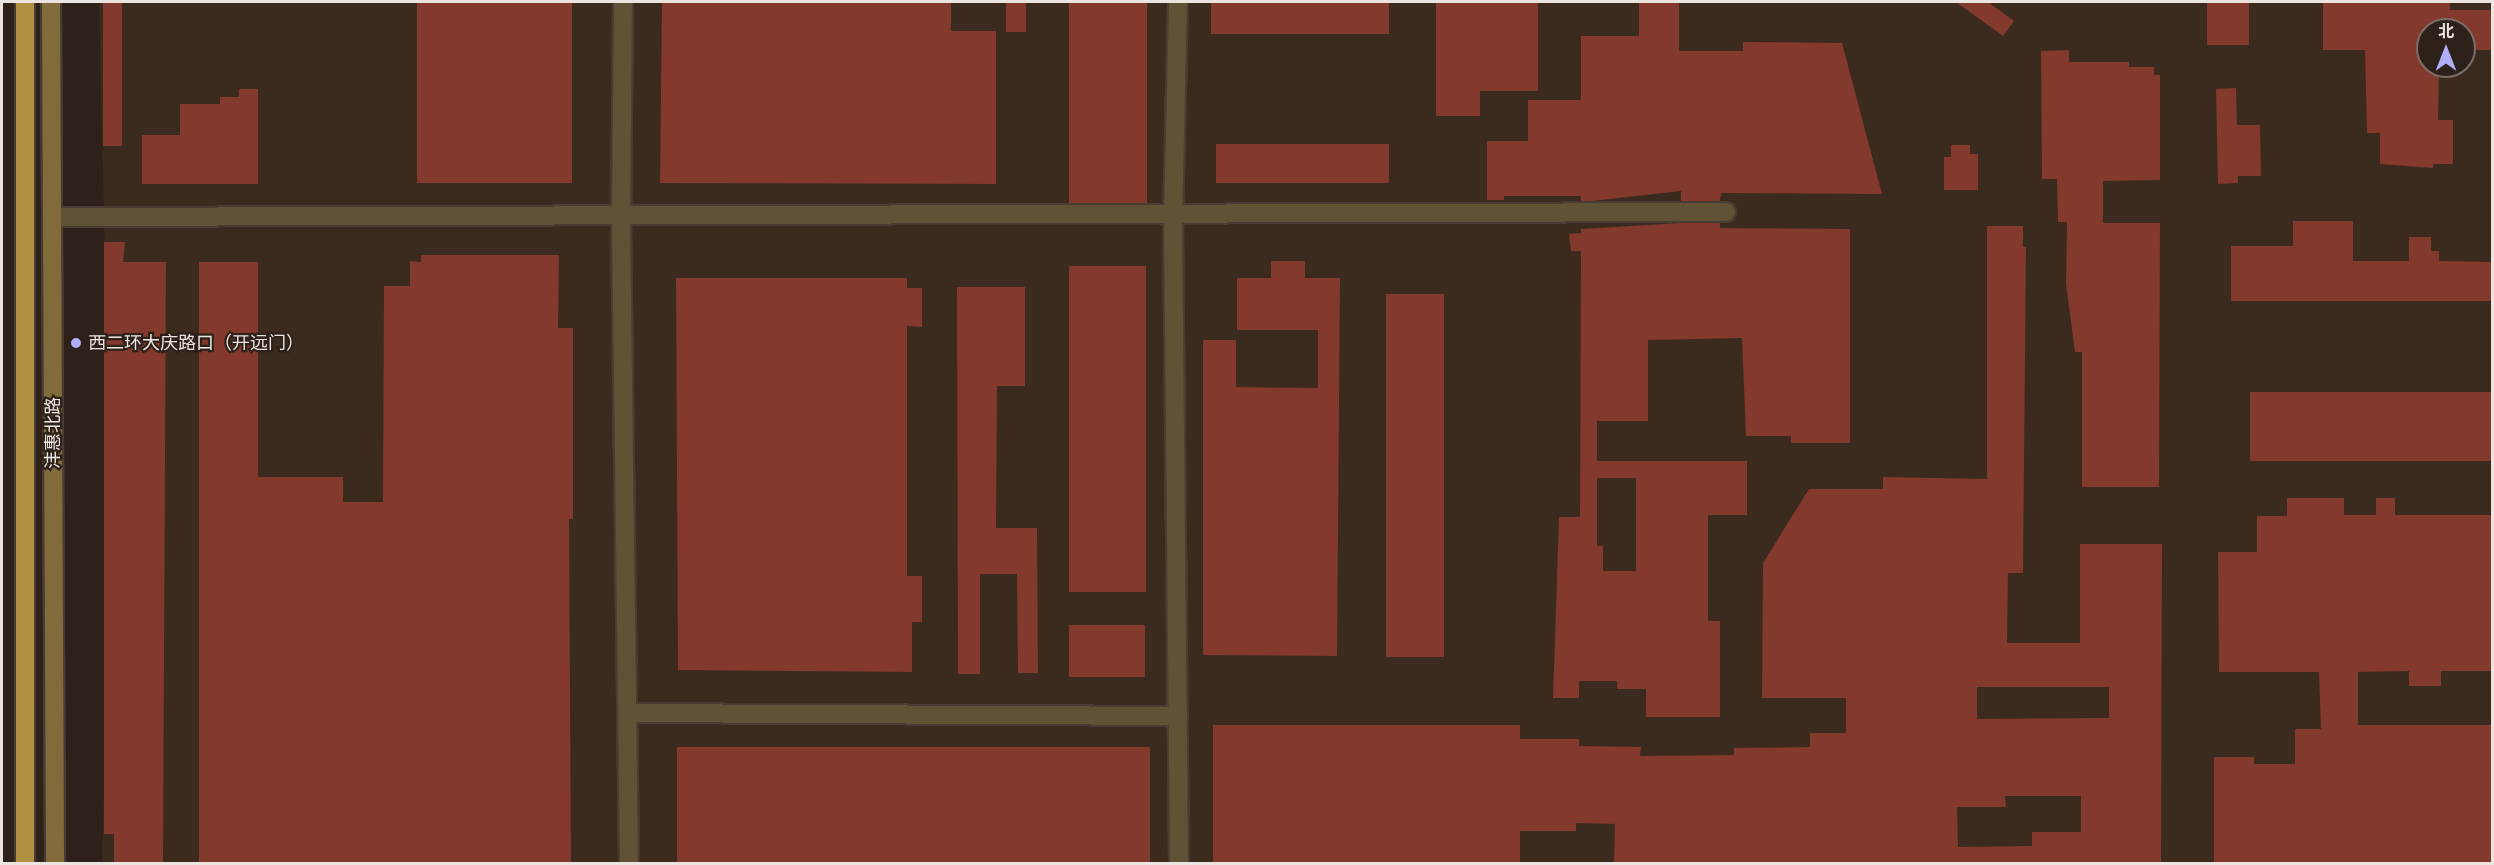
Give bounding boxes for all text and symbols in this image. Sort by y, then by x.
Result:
north arrow [2416,18,2476,78]
text: 北 [2438,22,2454,41]
place label: 西二环大庆路口（开远门） [88,332,304,354]
marker: 西二环大庆路口（开远门） [69,336,83,350]
street label: 沣惠北路 [42,397,64,469]

